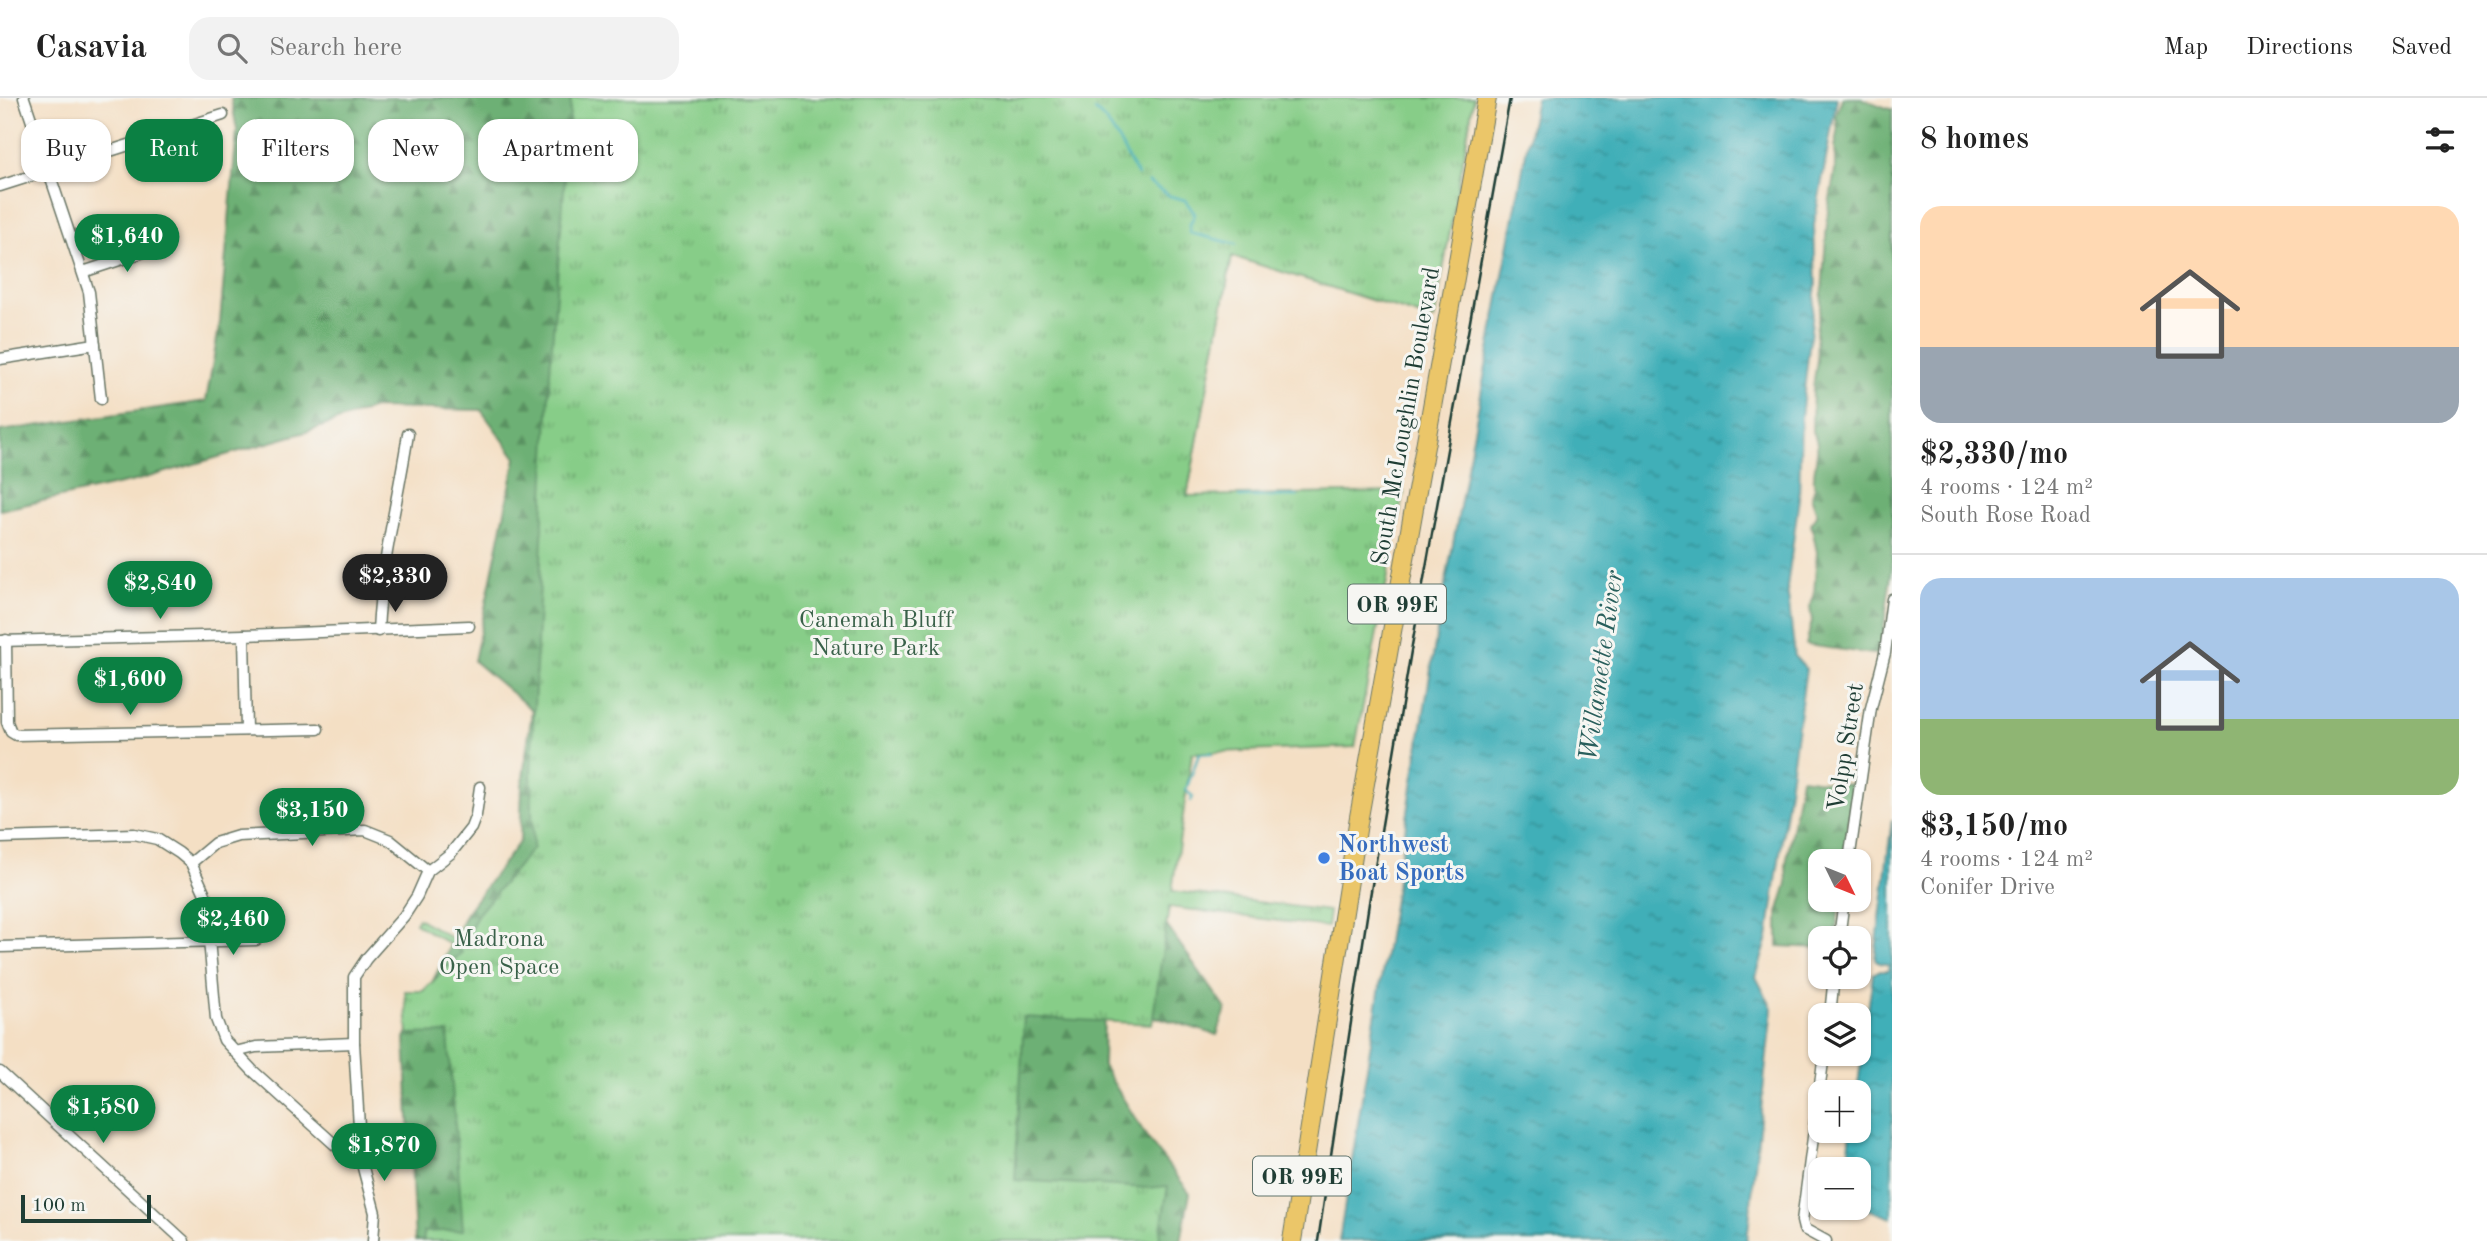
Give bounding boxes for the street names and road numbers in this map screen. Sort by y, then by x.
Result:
street label: South McLoughlin Boulevard [1369,265,1445,568]
road number: OR 99E [1348,584,1446,624]
street label: Volpp Street [1825,681,1869,813]
road number: OR 99E [1253,1156,1351,1196]

